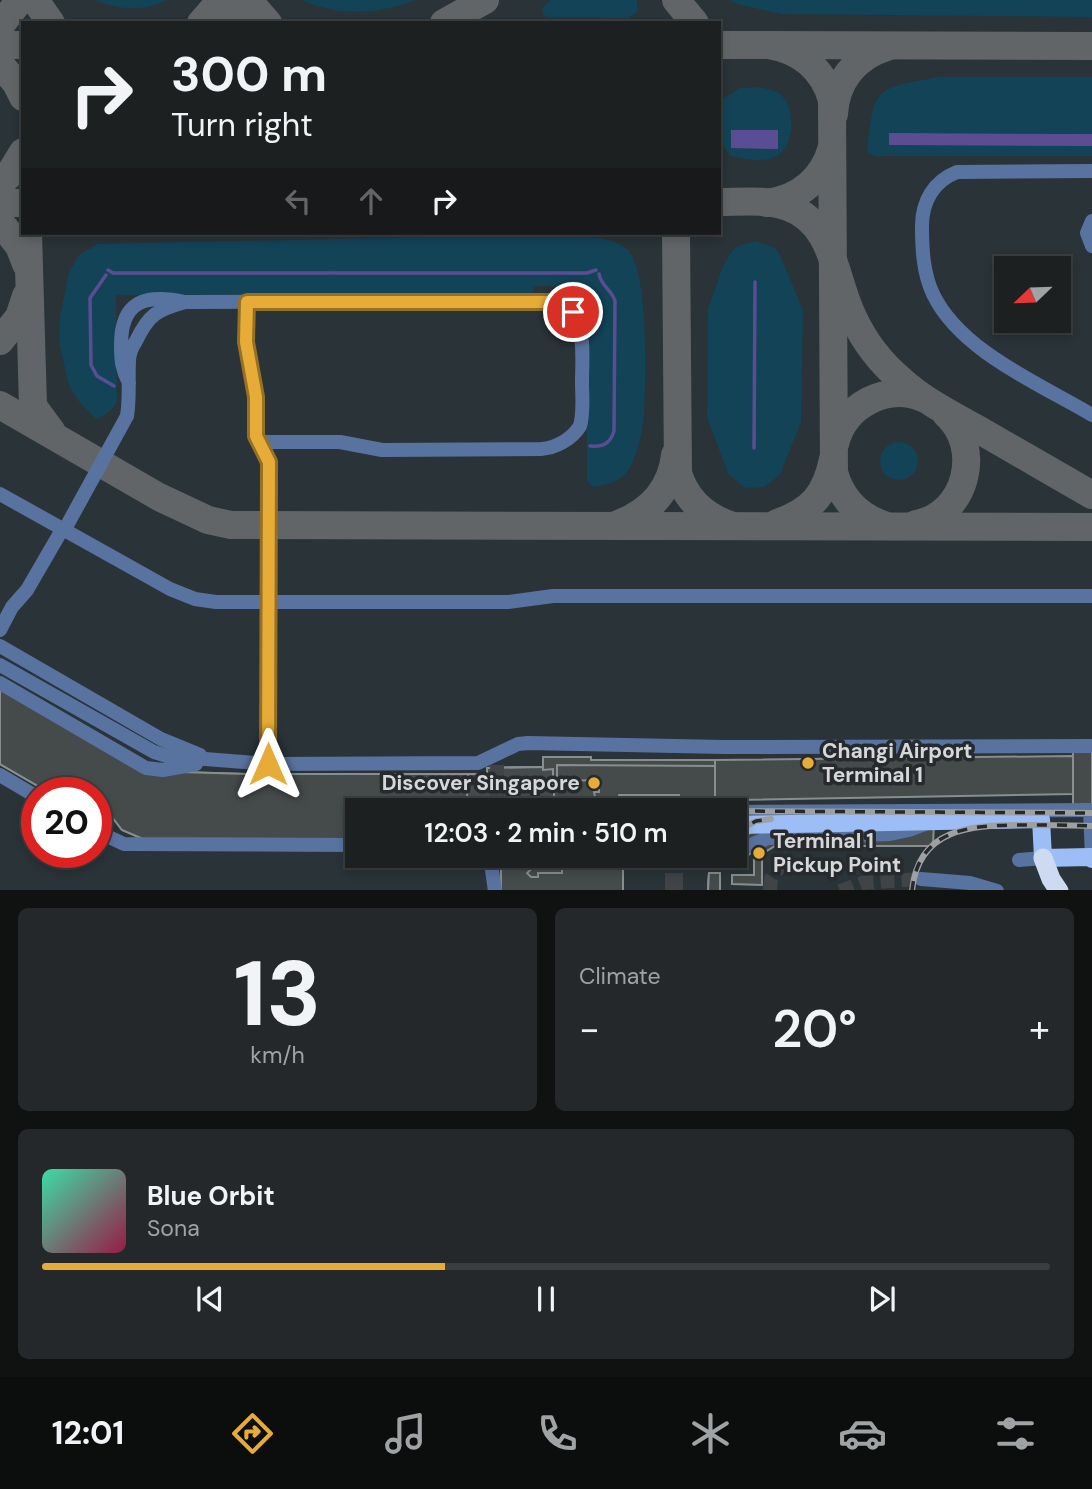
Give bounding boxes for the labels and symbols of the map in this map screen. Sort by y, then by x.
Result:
north arrow [994,256,1071,332]
pin [543,282,603,342]
position arrow [231,727,305,801]
place label: Changi Airport Terminal 1 [822,737,972,789]
marker: Changi Airport Terminal 1 [800,755,816,771]
place label: Discover Singapore [382,769,580,797]
marker: Discover Singapore [586,775,602,791]
speed limit sign: 20 [21,777,112,868]
place label: Terminal 1 Pickup Point [773,827,901,879]
marker: Terminal 1 Pickup Point [751,845,767,861]

